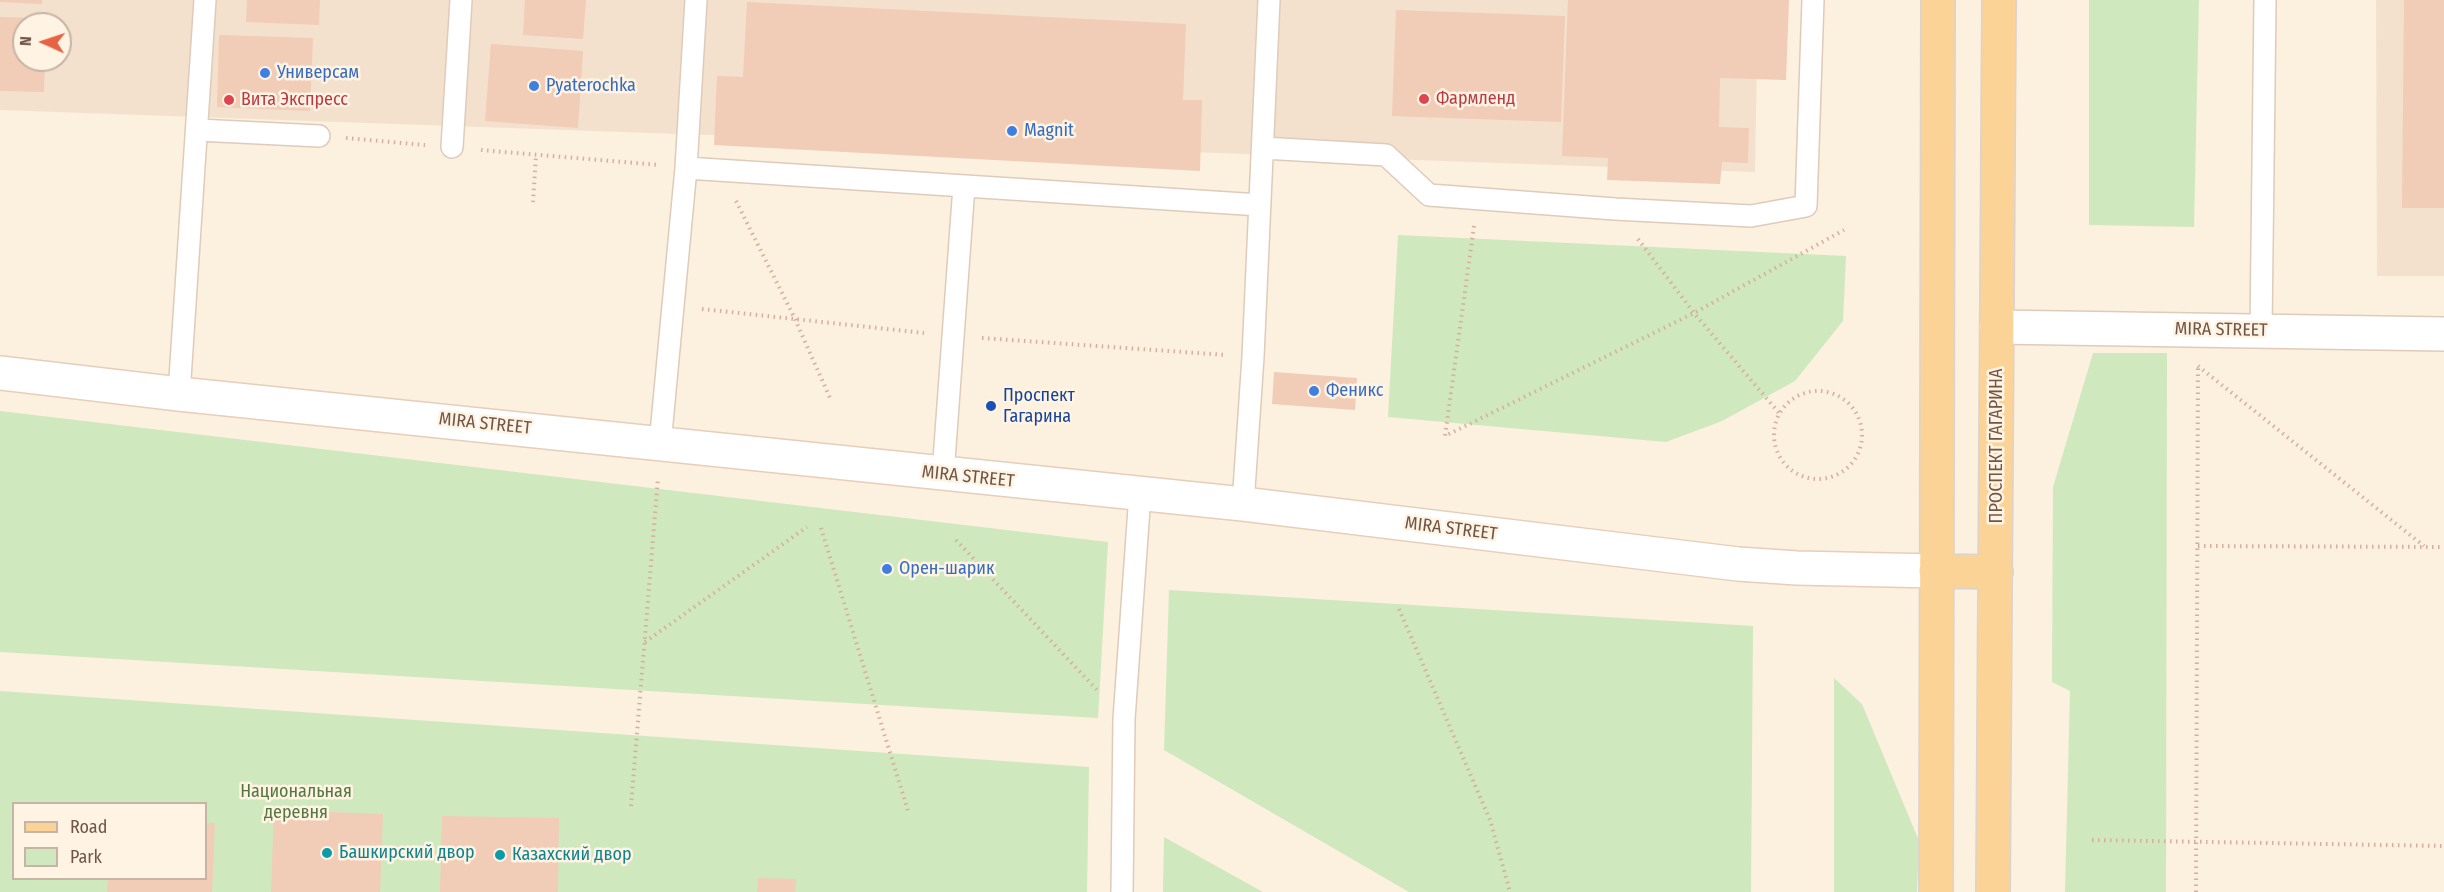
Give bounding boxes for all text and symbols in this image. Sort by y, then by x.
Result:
north arrow [12,12,72,72]
text: N [16,36,35,46]
place label: Универсам [277,62,359,84]
marker: Универсам [258,66,272,80]
place label: Pyaterochka [546,75,636,97]
marker: Pyaterochka [527,79,541,93]
place label: Фармленд [1436,88,1515,110]
place label: Вита Экспресс [241,89,348,111]
marker: Фармленд [1417,92,1431,106]
marker: Вита Экспресс [222,93,236,107]
place label: Magnit [1024,120,1074,142]
marker: Magnit [1005,124,1019,138]
street label: MIRA STREET [2174,318,2268,342]
street label: ПРОСПЕКТ ГАГАРИНА [1986,369,2008,523]
place label: Феникс [1326,380,1383,402]
marker: Феникс [1307,384,1321,398]
place label: Проспект Гагарина [1003,385,1075,428]
marker: Проспект Гагарина [984,399,998,413]
street label: MIRA STREET [438,408,532,440]
street label: MIRA STREET [921,461,1015,493]
street label: MIRA STREET [1404,513,1498,545]
place label: Орен-шарик [899,558,994,580]
marker: Орен-шарик [880,562,894,576]
park label: Национальная деревня [240,781,352,824]
legend [12,802,207,880]
text: Road [70,816,107,838]
place label: Башкирский двор [339,842,475,864]
place label: Казахский двор [512,844,631,866]
text: Park [70,846,102,868]
marker: Башкирский двор [320,846,334,860]
marker: Казахский двор [493,848,507,862]

